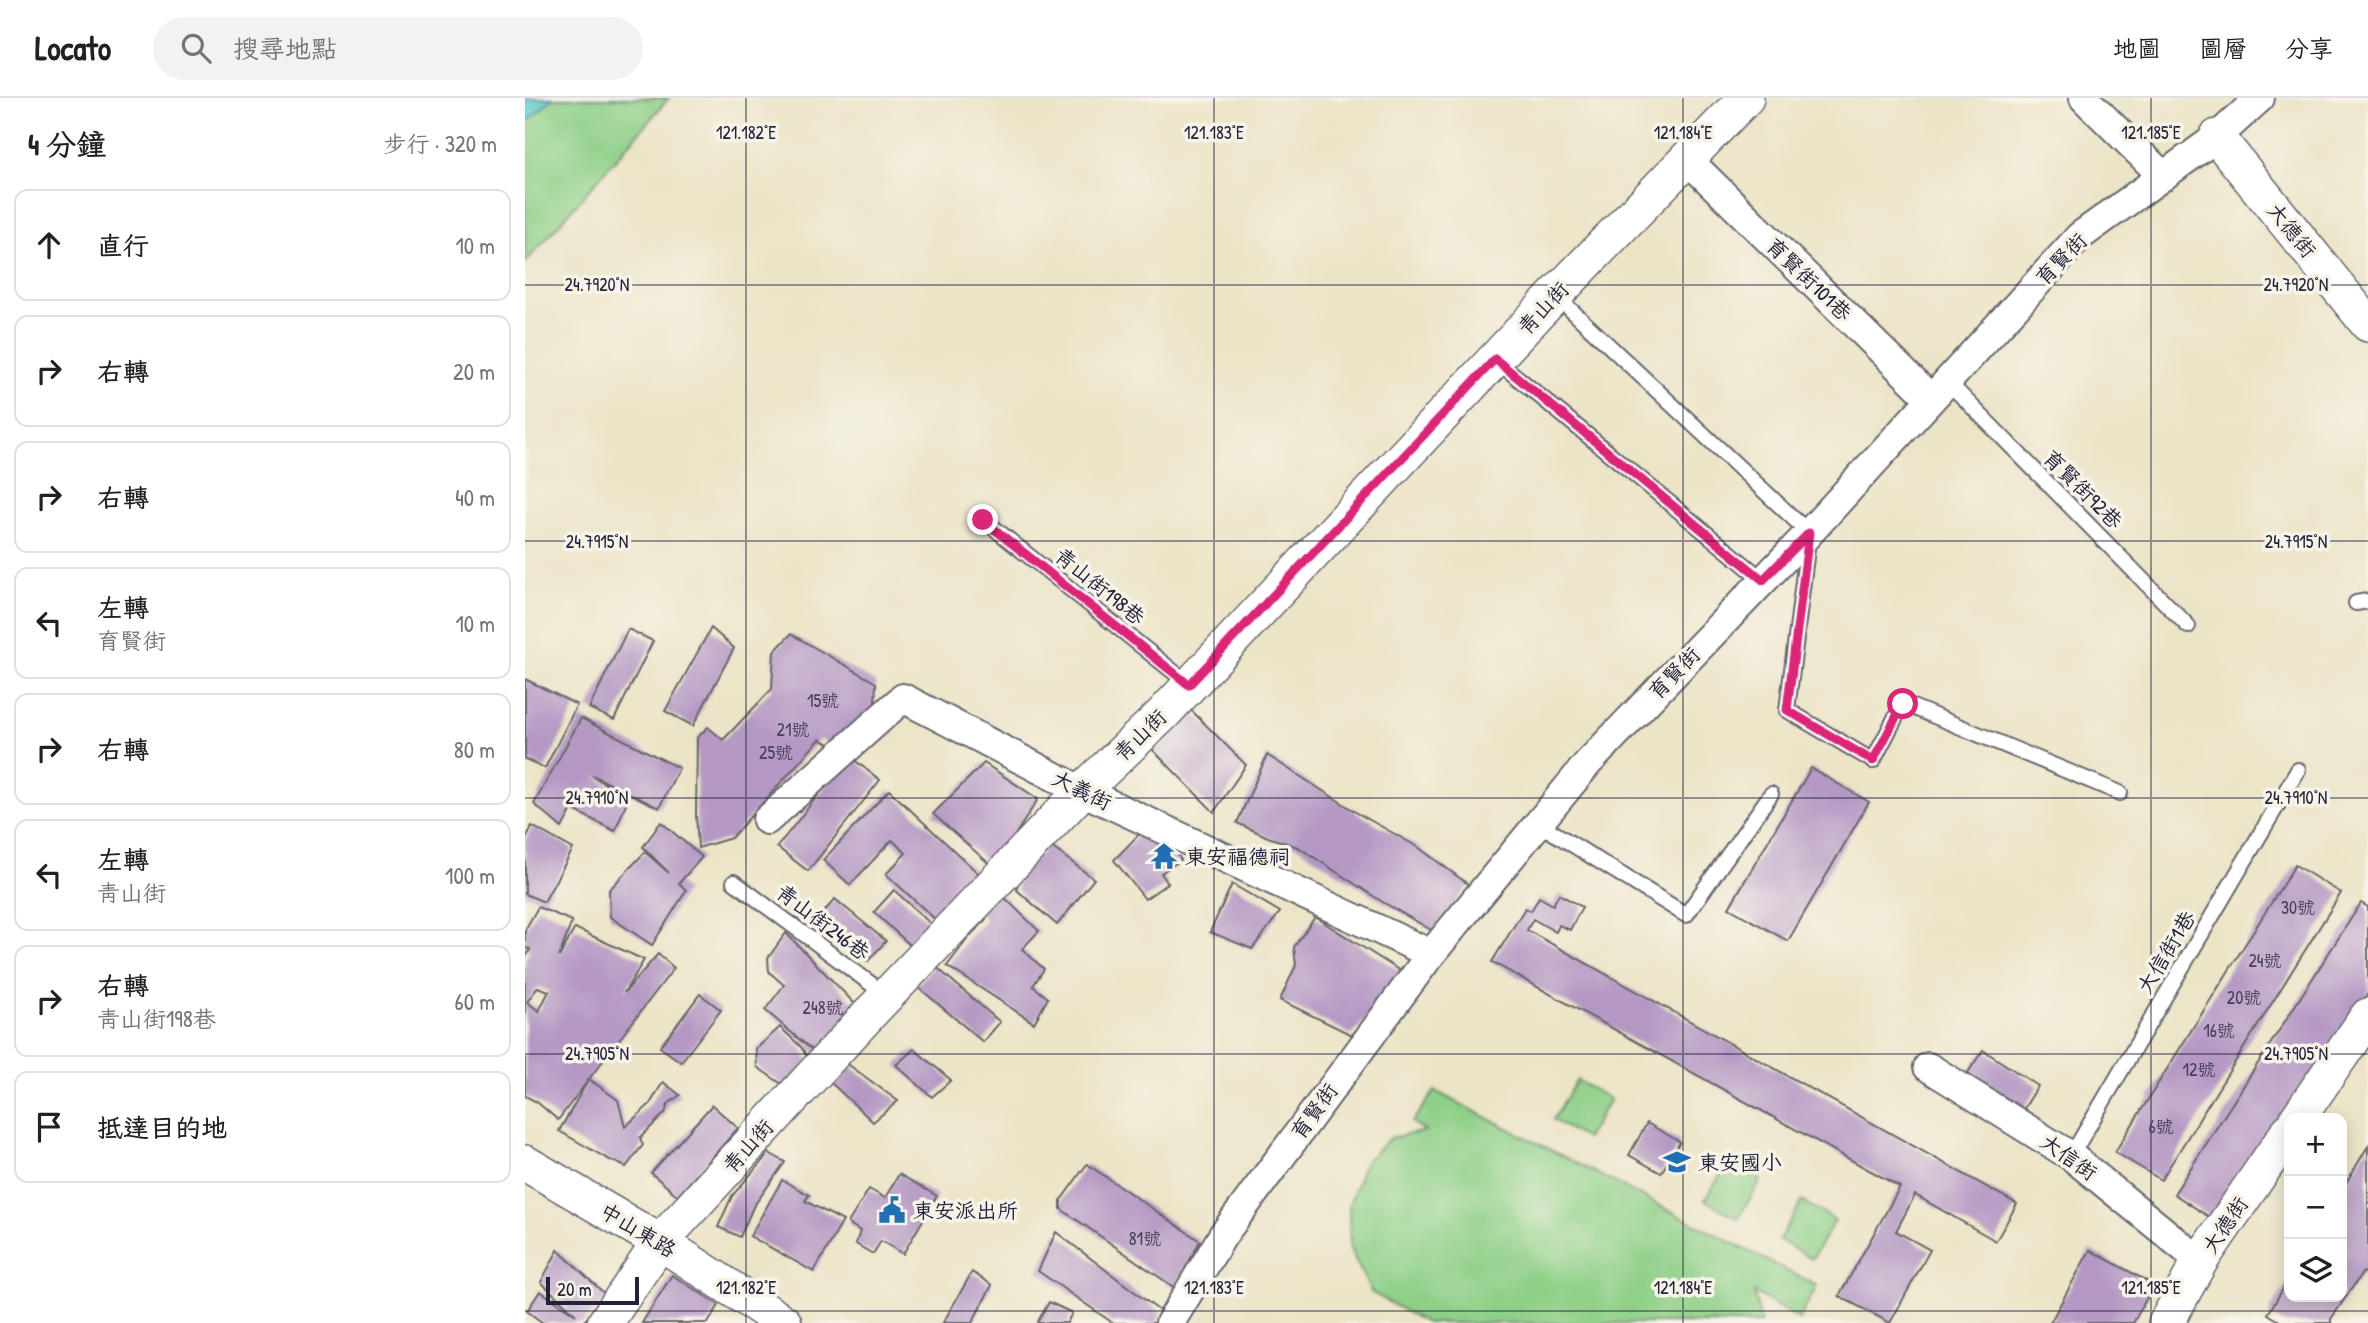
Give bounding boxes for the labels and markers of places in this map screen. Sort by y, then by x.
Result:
temple icon: 東安福德祠 [1149,841,1179,871]
place label: 東安福德祠 [1185,842,1290,871]
school or university icon: 東安國小 [1662,1147,1692,1177]
place label: 東安國小 [1698,1148,1782,1177]
public building icon: 東安派出所 [877,1195,907,1225]
place label: 東安派出所 [913,1196,1018,1225]

